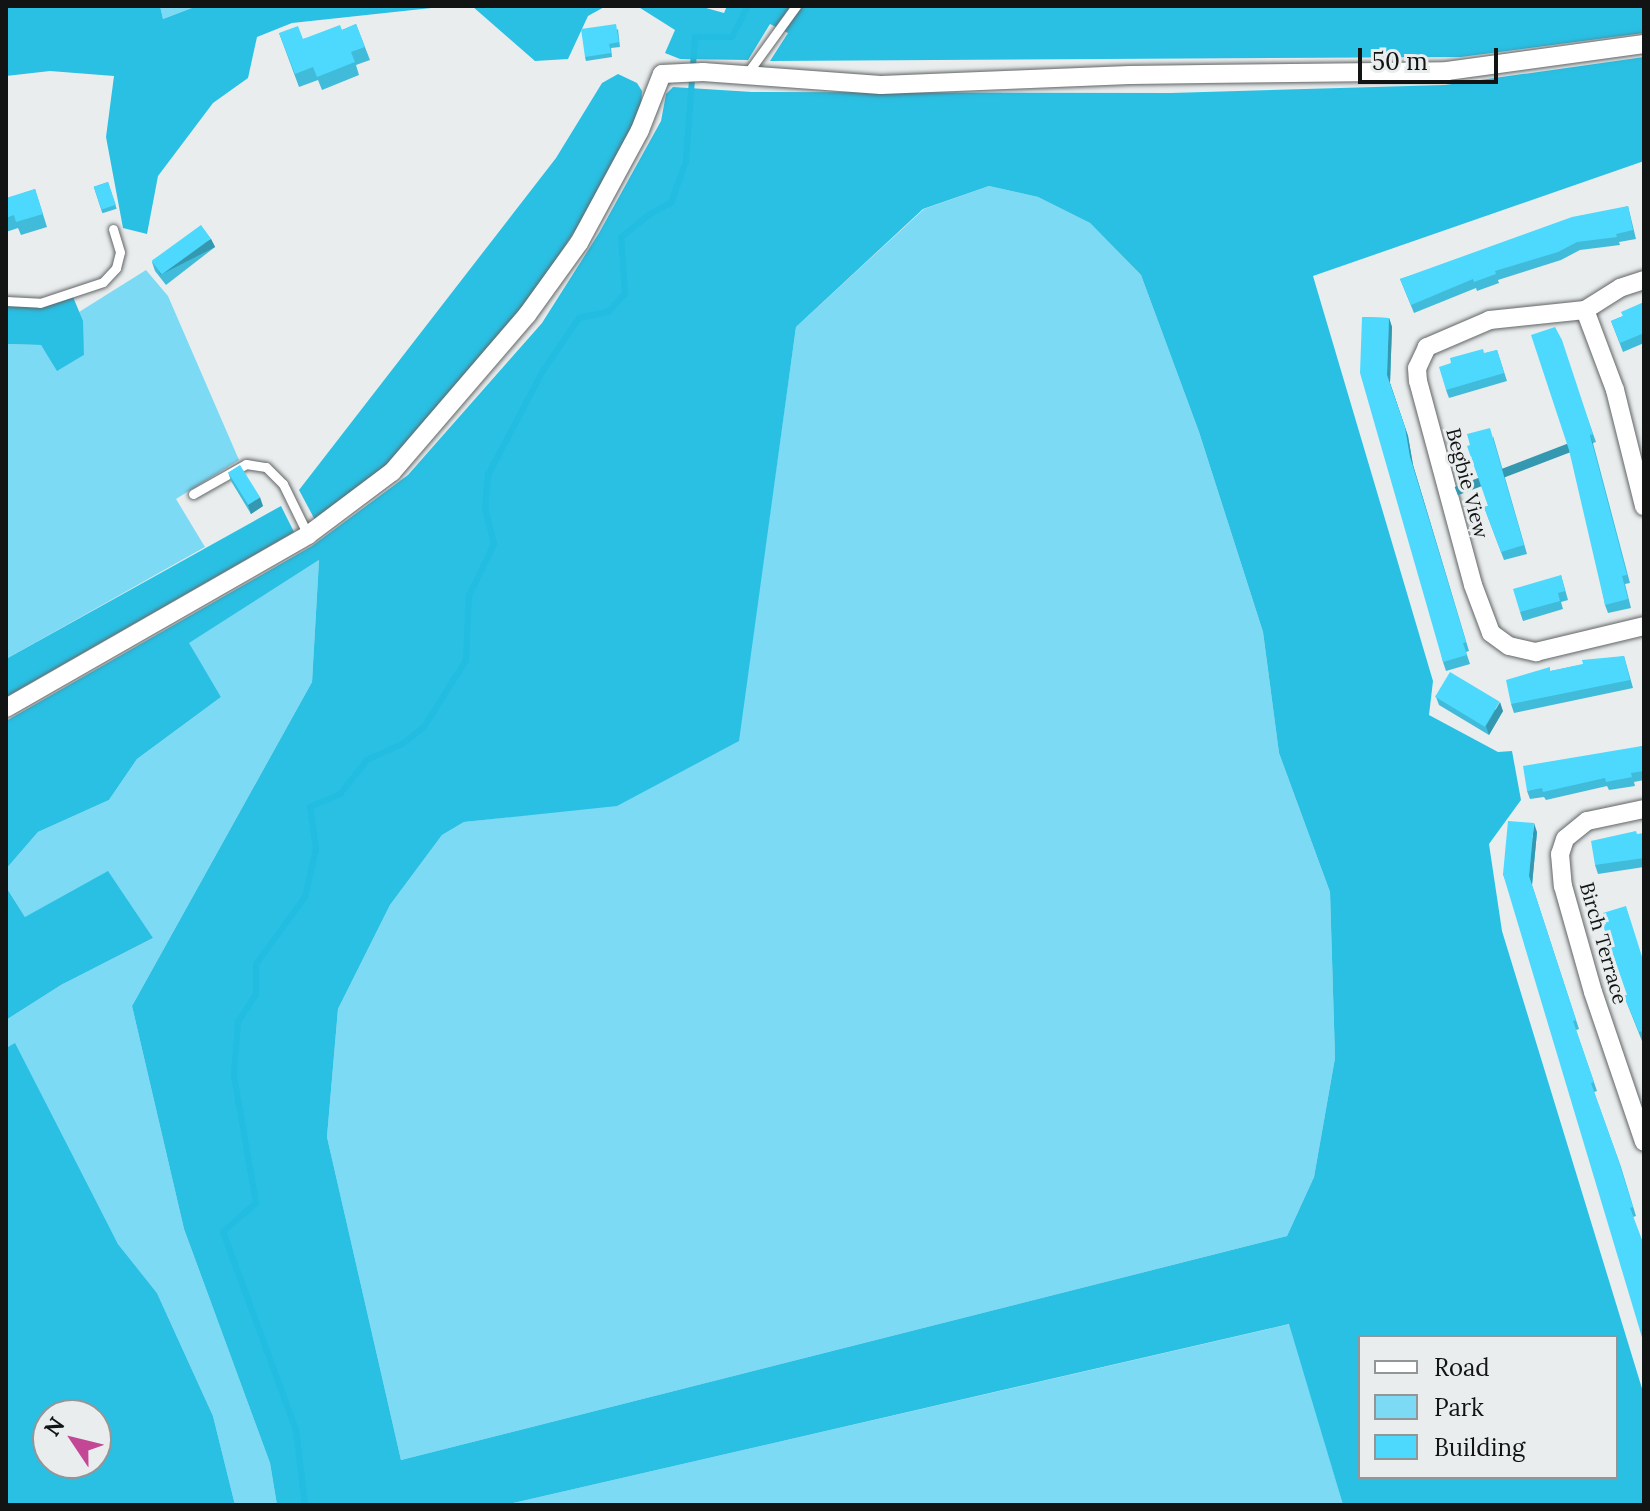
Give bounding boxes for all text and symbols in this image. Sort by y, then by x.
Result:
scale bar [1362,32,1502,82]
text: 50 m [1372,46,1428,77]
street label: Begbie View [1442,425,1494,541]
street label: Birch Terrace [1575,879,1633,1007]
legend [1358,1335,1618,1479]
text: Road [1434,1352,1490,1383]
text: Park [1434,1392,1484,1423]
north arrow [32,1399,112,1479]
text: N [38,1411,70,1441]
text: Building [1434,1432,1525,1463]

